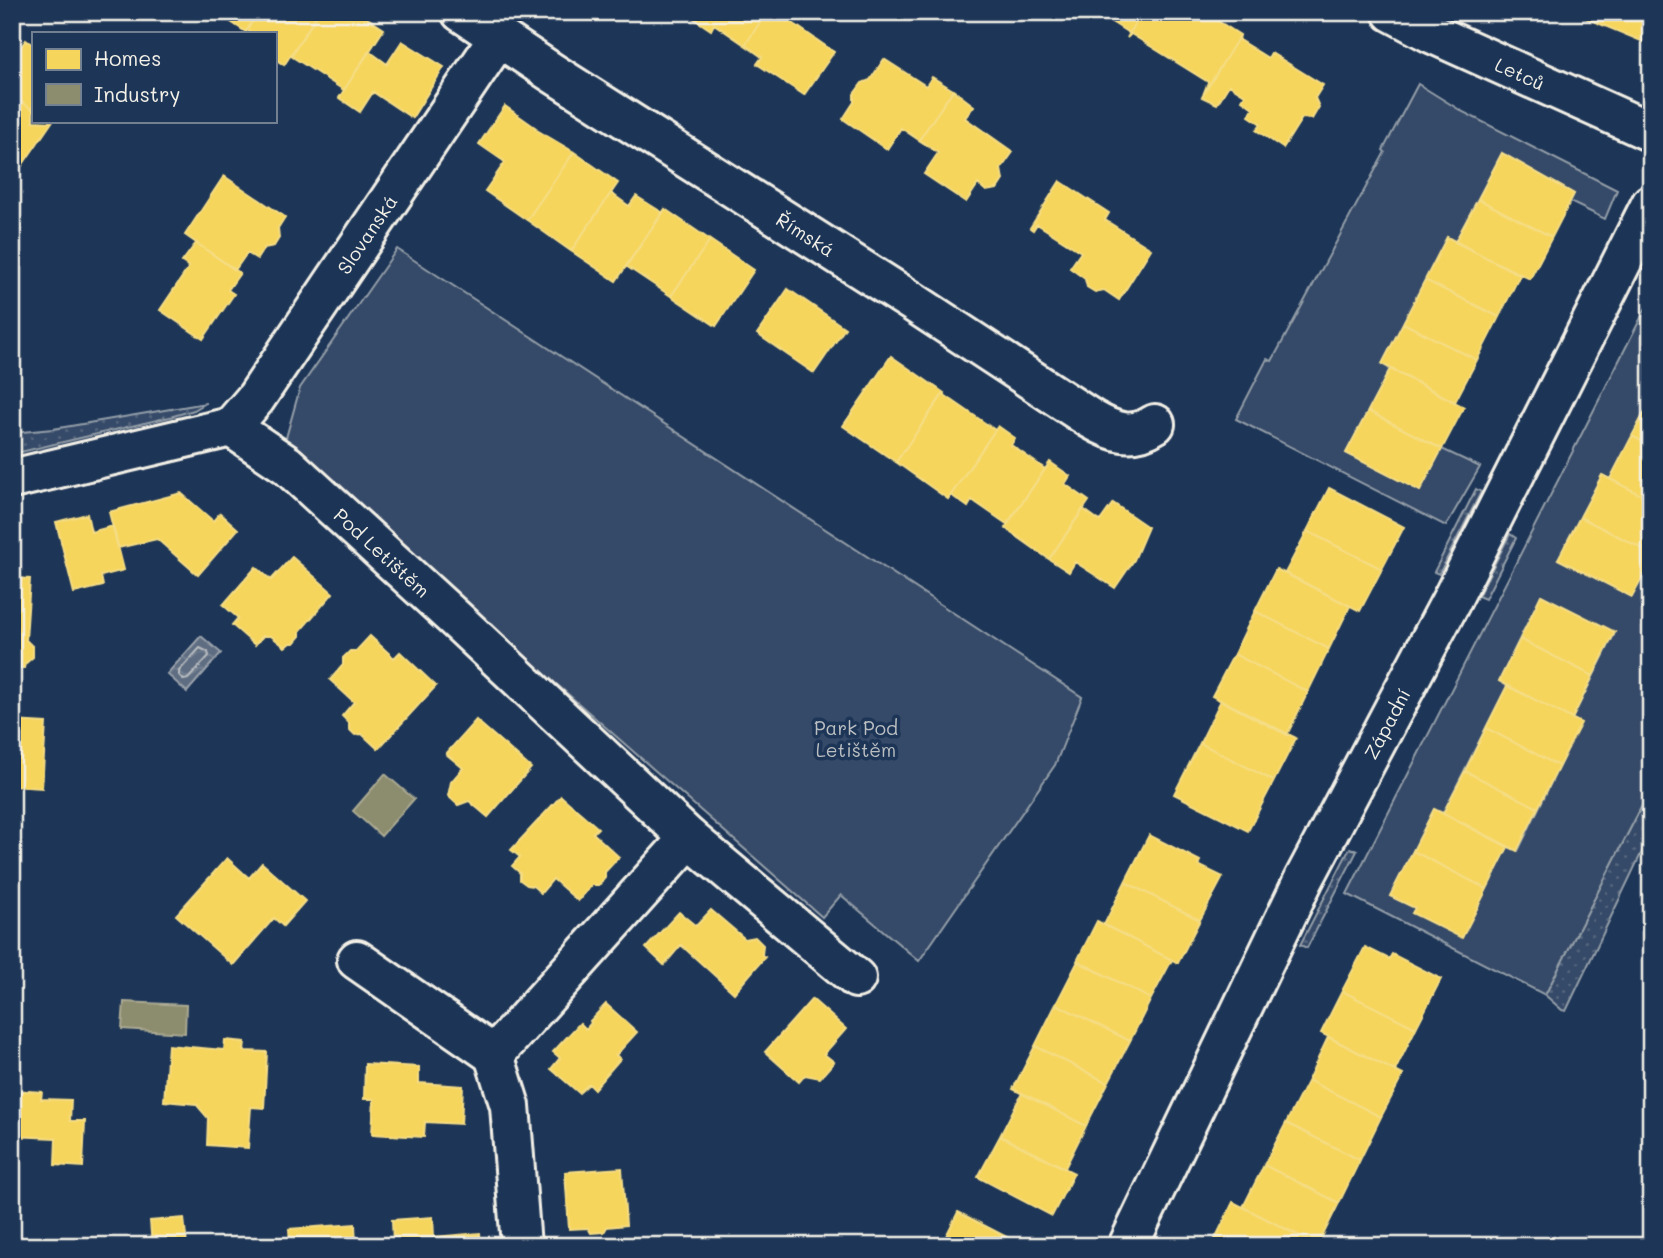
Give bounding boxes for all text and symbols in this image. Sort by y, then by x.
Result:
legend [32,32,276,122]
text: Homes [94,44,161,71]
street label: Letců [1491,51,1549,95]
text: Industry [94,80,181,107]
street label: Slovanská [331,190,402,278]
street label: Římská [772,206,840,262]
street label: Pod Letištěm [329,502,436,602]
street label: Západní [1357,684,1415,763]
park label: Park Pod Letištěm [814,715,898,762]

